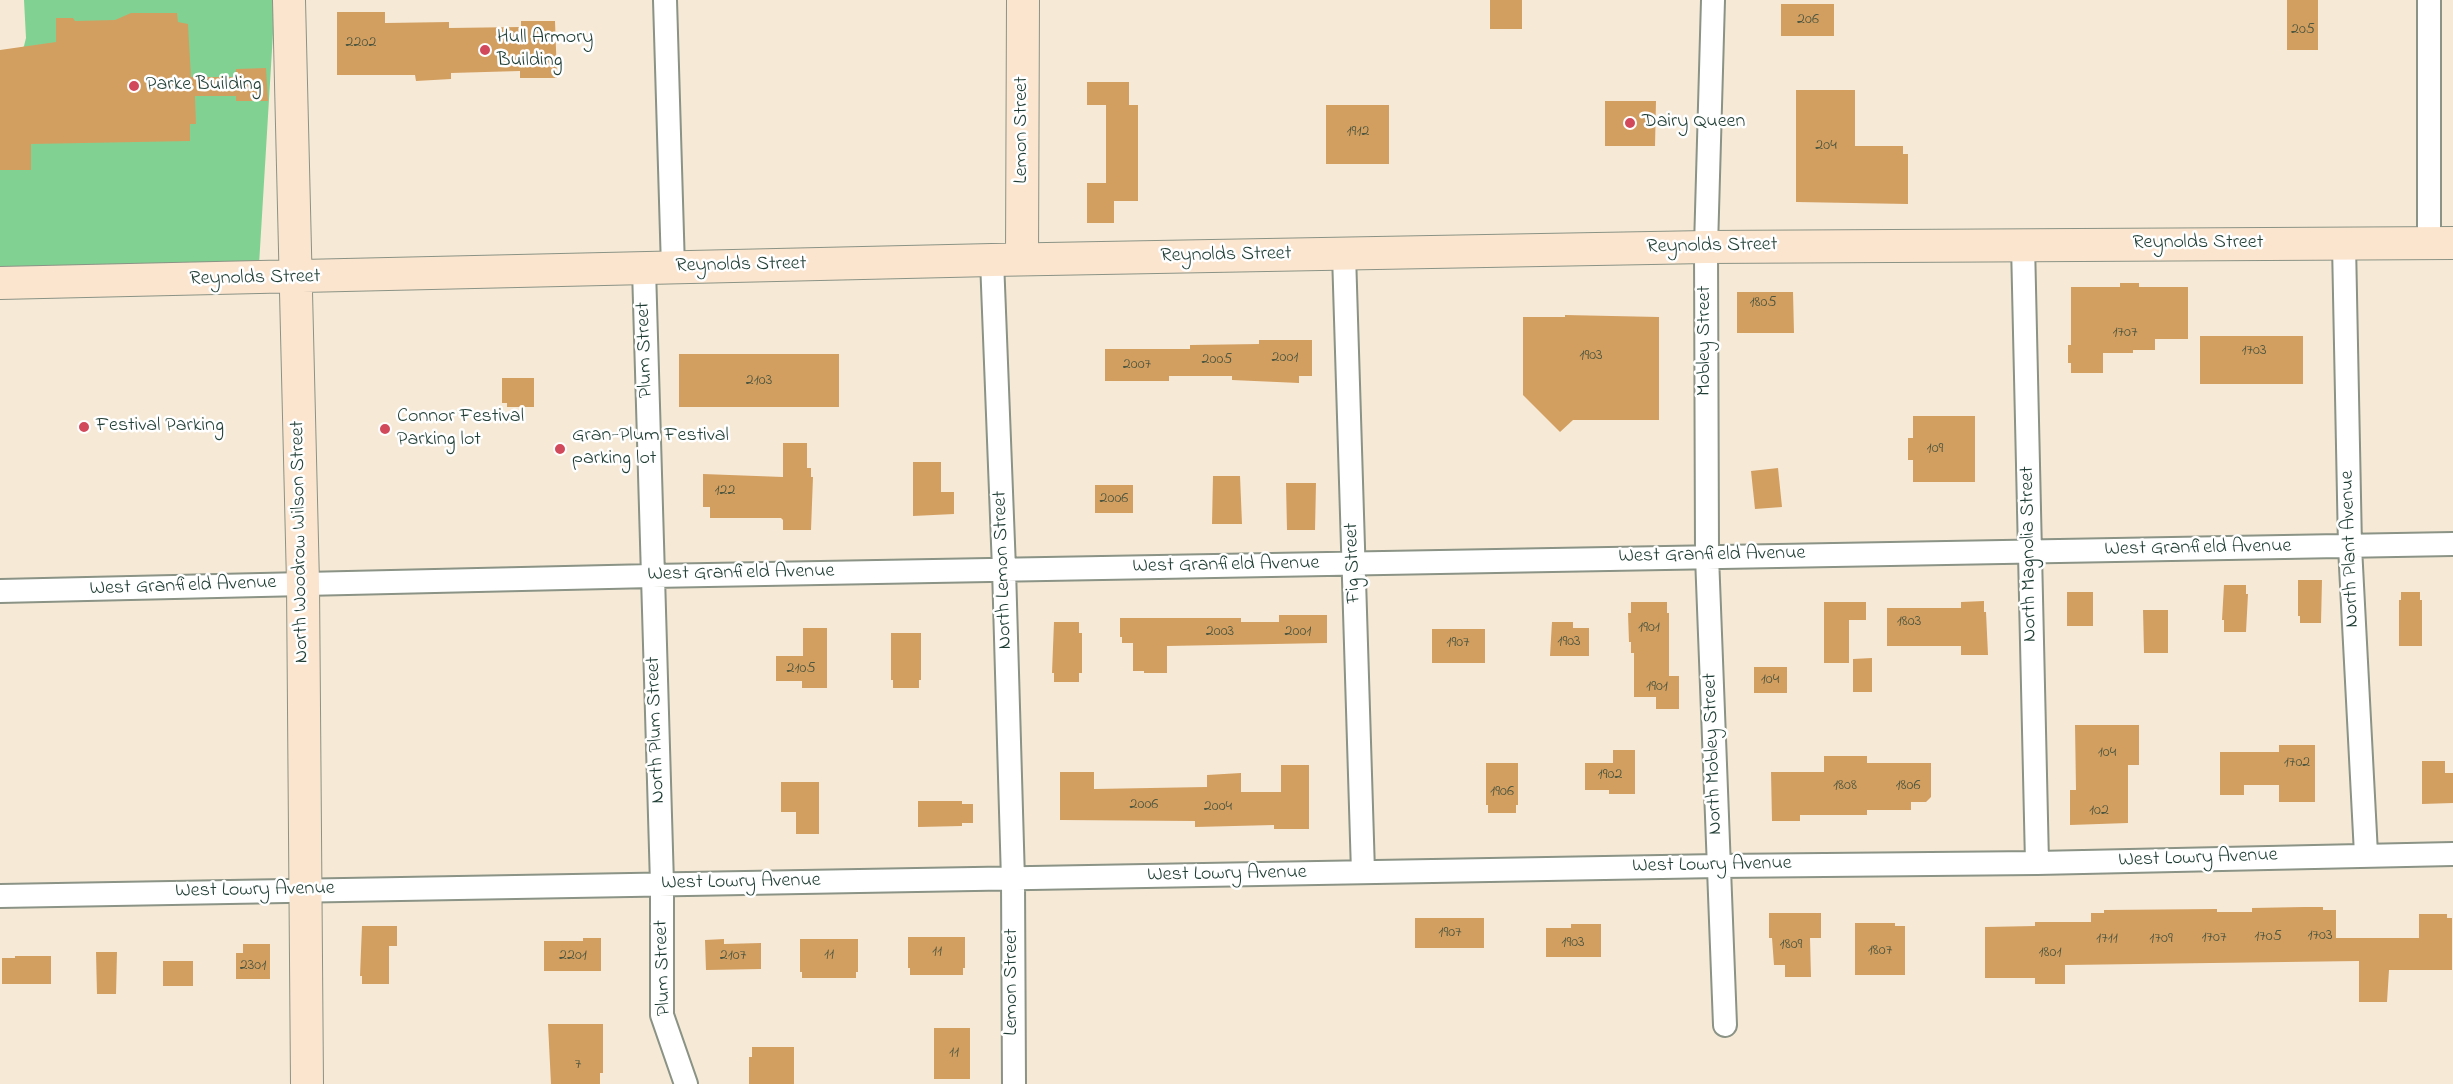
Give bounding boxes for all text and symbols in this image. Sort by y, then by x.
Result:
house number: 206 [1797,10,1819,30]
house number: 205 [2291,20,2315,40]
place label: Hull Armory Building [497,27,593,74]
house number: 2202 [346,33,376,53]
marker: Hull Armory Building [478,43,492,57]
place label: Parke Building [146,74,262,98]
street label: Lemon Street [1011,76,1035,184]
marker: Parke Building [127,79,141,93]
place label: Dairy Queen [1642,111,1745,135]
marker: Dairy Queen [1623,116,1637,130]
house number: 1912 [1347,122,1369,142]
house number: 204 [1815,136,1837,156]
street label: Reynolds Street [2133,232,2263,256]
street label: Reynolds Street [1646,234,1778,260]
street label: Reynolds Street [1160,243,1292,269]
street label: Reynolds Street [675,253,807,279]
street label: Reynolds Street [189,266,321,292]
street label: Mobley Street [1694,286,1718,396]
house number: 1805 [1749,293,1777,313]
street label: Plum Street [632,302,660,398]
house number: 1707 [2112,323,2138,343]
house number: 1703 [2241,341,2267,361]
house number: 1903 [1579,346,1603,366]
house number: 2001 [1272,348,1298,368]
house number: 2005 [1202,350,1232,370]
house number: 2007 [1123,355,1151,375]
house number: 2103 [746,371,772,391]
place label: Connor Festival Parking lot [397,406,524,453]
place label: Festival Parking [96,415,224,439]
marker: Festival Parking [77,420,91,434]
street label: North Woodrow Wilson Street [287,420,315,664]
marker: Connor Festival Parking lot [378,422,392,436]
place label: Gran-Plum Festival parking lot [572,425,729,472]
house number: 109 [1927,439,1943,459]
marker: Gran-Plum Festival parking lot [553,442,567,456]
street label: North Magnolia Street [2016,466,2044,642]
street label: North Plant Avenue [2336,470,2366,628]
house number: 122 [715,481,735,501]
house number: 2006 [1100,489,1128,509]
street label: North Lemon Street [989,490,1019,650]
street label: Fig Street [1341,522,1367,604]
street label: West Granfield Avenue [2104,535,2292,563]
street label: West Granfield Avenue [1618,542,1806,570]
street label: West Granfield Avenue [1132,552,1320,580]
street label: West Granfield Avenue [647,560,835,588]
street label: West Granfield Avenue [89,572,277,602]
house number: 1803 [1897,612,1921,632]
house number: 1901 [1638,618,1660,638]
house number: 2003 [1206,622,1234,642]
house number: 2001 [1285,622,1311,642]
house number: 1903 [1557,632,1581,652]
house number: 1907 [1446,633,1470,653]
street label: North Plum Street [642,656,672,804]
house number: 2105 [786,659,816,679]
house number: 104 [1761,670,1779,690]
street label: North Mobley Street [1699,673,1729,835]
house number: 1901 [1646,677,1668,697]
house number: 104 [2098,743,2116,763]
house number: 1702 [2284,753,2310,773]
house number: 1902 [1598,765,1622,785]
house number: 1808 [1833,776,1857,796]
house number: 1806 [1895,776,1921,796]
house number: 1906 [1490,782,1514,802]
house number: 2006 [1130,795,1158,815]
house number: 2004 [1204,797,1232,817]
house number: 102 [2089,801,2109,821]
street label: West Lowry Avenue [2118,844,2278,874]
street label: West Lowry Avenue [1632,853,1792,879]
street label: West Lowry Avenue [1147,862,1307,888]
street label: West Lowry Avenue [661,870,821,896]
street label: West Lowry Avenue [175,878,335,904]
street label: Plum Street [650,920,678,1016]
house number: 1907 [1438,923,1462,943]
house number: 1703 [2307,926,2333,946]
house number: 1705 [2254,927,2282,947]
street label: Lemon Street [1001,928,1025,1036]
house number: 1707 [2201,928,2227,948]
house number: 1711 [2096,929,2118,949]
house number: 1709 [2149,929,2173,949]
house number: 1903 [1561,933,1585,953]
house number: 1809 [1780,935,1802,955]
house number: 1807 [1868,941,1892,961]
house number: 11 [932,942,942,962]
house number: 1801 [2038,943,2062,963]
house number: 11 [824,945,834,965]
house number: 2201 [559,946,587,966]
house number: 2107 [720,946,746,966]
house number: 2301 [240,956,266,976]
house number: 11 [949,1043,959,1063]
house number: 7 [575,1055,581,1075]

